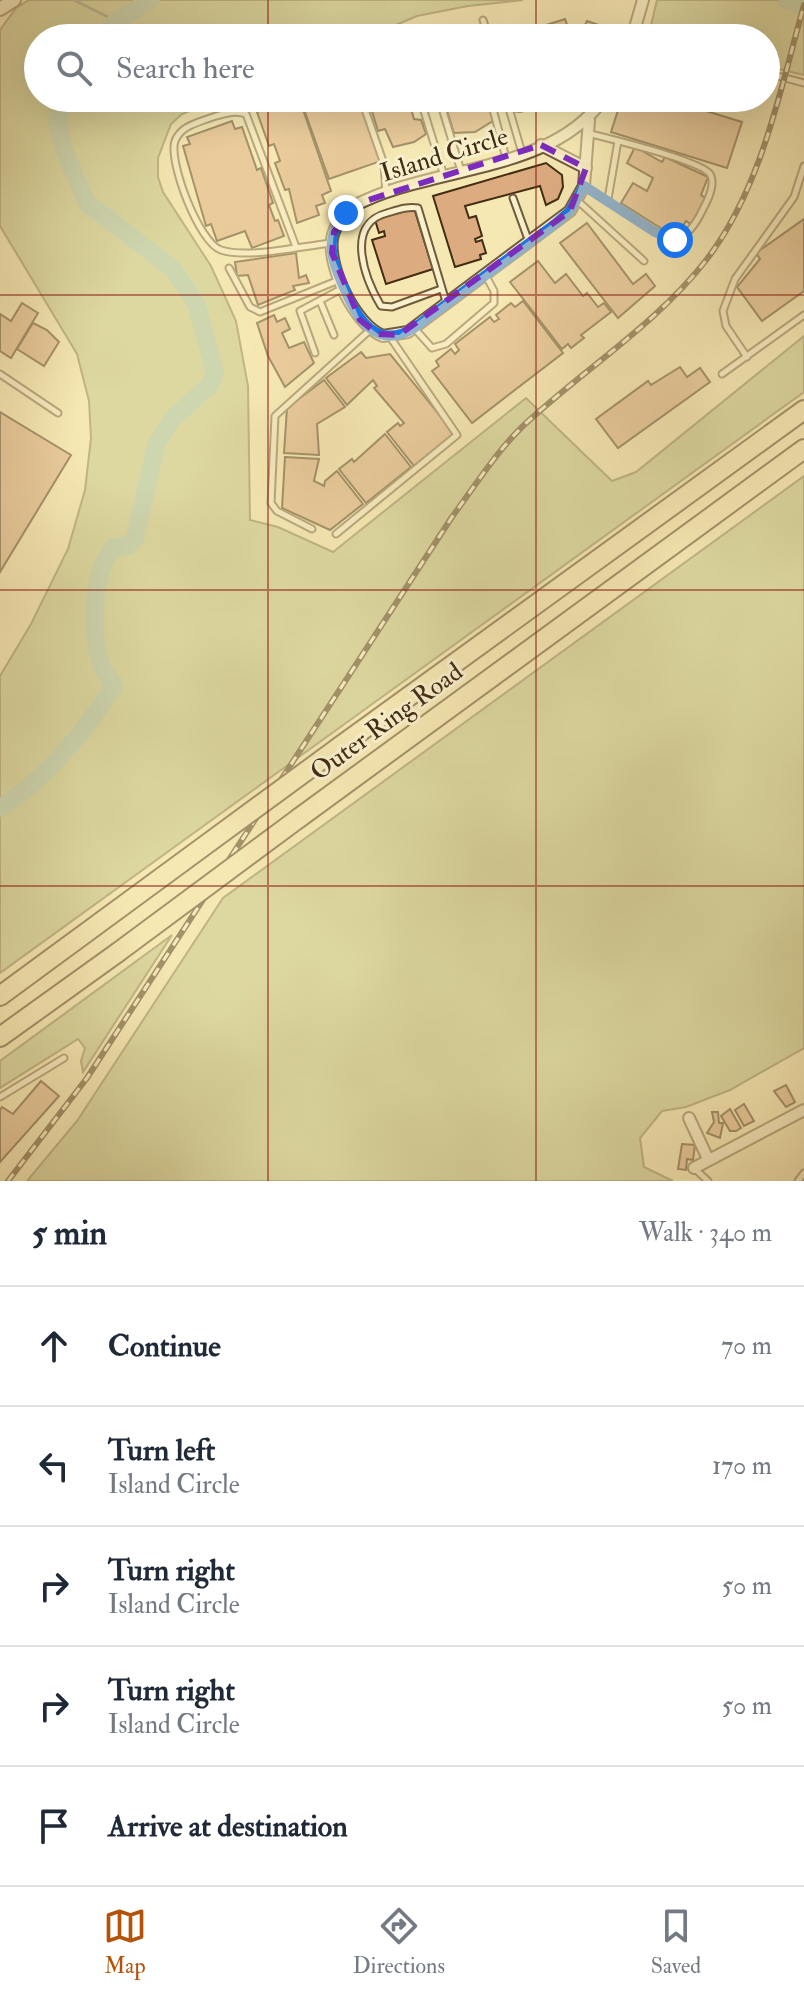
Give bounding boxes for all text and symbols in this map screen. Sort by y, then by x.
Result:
search box [24,24,780,112]
icon: search [52,46,96,90]
text: Search here [116,50,255,87]
street label: Island Circle [377,120,512,189]
route end [328,195,364,231]
route start [657,222,693,258]
street label: Outer Ring Road [304,656,469,788]
text: 5 min [32,1212,107,1255]
text: Walk · 340 m [639,1217,772,1249]
icon: ahead [32,1324,76,1368]
text: Continue [108,1328,221,1365]
text: 70 m [721,1330,772,1362]
text: Turn left [108,1432,215,1469]
icon: left [32,1444,76,1488]
text: 170 m [712,1450,772,1482]
text: Island Circle [108,1469,240,1501]
text: Turn right [108,1552,235,1589]
icon: right [32,1564,76,1608]
text: 50 m [722,1570,772,1602]
text: Island Circle [108,1589,240,1621]
text: Turn right [108,1672,235,1709]
icon: right [32,1684,76,1728]
text: 50 m [722,1690,772,1722]
text: Island Circle [108,1709,240,1741]
icon: arrive [32,1804,76,1848]
text: Arrive at destination [108,1808,348,1845]
tab: Map [103,1904,147,1980]
tab: Directions [353,1904,445,1980]
tab: Saved [651,1904,701,1980]

